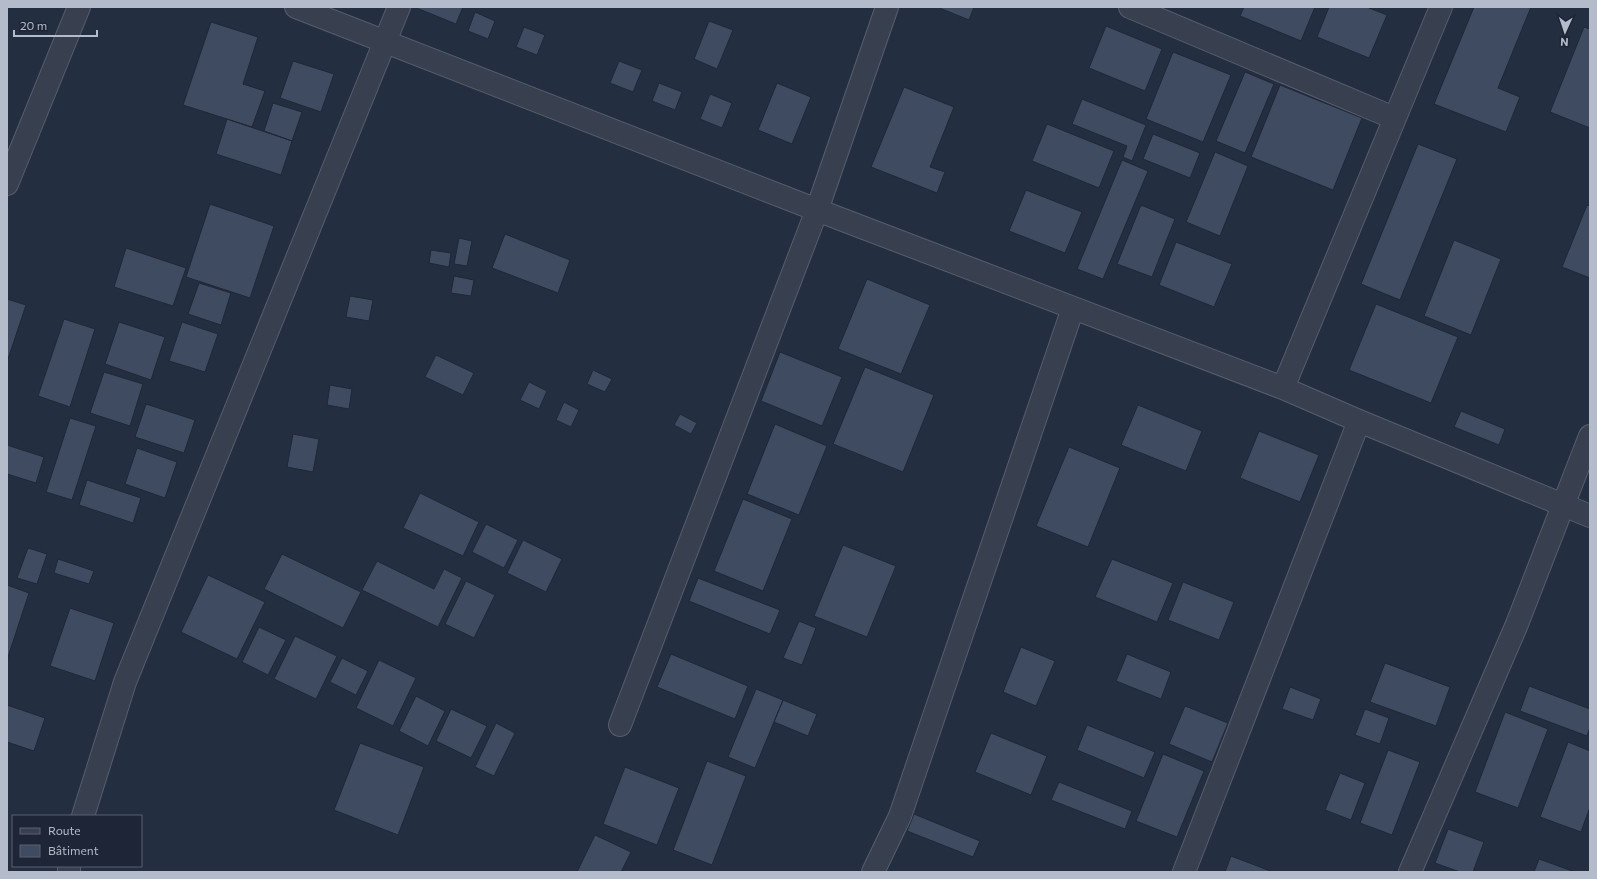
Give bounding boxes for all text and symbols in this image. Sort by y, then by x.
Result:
scale bar [14,12,97,38]
north arrow [1545,12,1585,52]
text: 20 m [20,18,47,32]
text: N [1560,36,1569,49]
legend [12,815,142,867]
text: Route [48,823,81,837]
text: Bâtiment [48,843,99,857]

